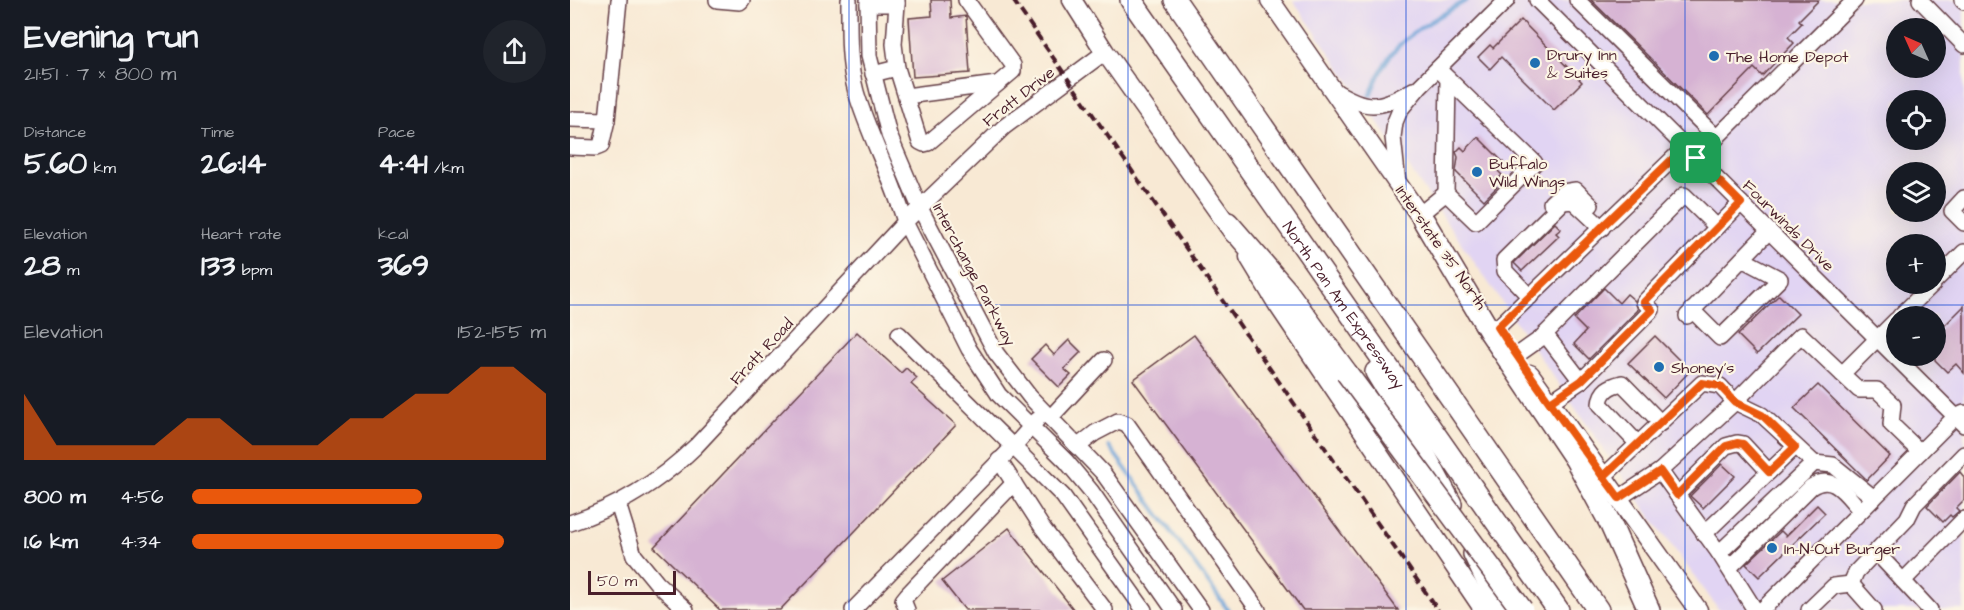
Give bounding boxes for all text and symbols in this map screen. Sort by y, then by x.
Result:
text: Evening run [24,14,198,60]
north arrow [1886,18,1946,78]
map controls [1886,18,1946,366]
button: share [483,20,546,83]
place label: Drury Inn & Suites [1547,44,1617,84]
place label: The Home Depot [1726,46,1849,68]
marker: The Home Depot [1707,49,1721,63]
marker: Drury Inn & Suites [1528,56,1542,70]
text: 21:51 · 7 × 800 m [24,60,176,88]
street label: Fratt Drive [978,61,1060,132]
button: locate [1886,90,1946,150]
text: Distance [24,121,86,143]
text: Time [201,121,235,143]
text: Pace [378,121,415,143]
pin [1670,132,1721,183]
icon: arrive [1679,141,1712,174]
text: 5.60 [24,143,87,185]
text: 26:14 [201,143,266,185]
text: 4:41 [378,143,428,185]
place label: Buffalo Wild Wings [1489,153,1565,194]
text: km [87,157,116,179]
text: /km [428,157,464,179]
button: layers [1886,162,1946,222]
marker: Buffalo Wild Wings [1470,165,1484,179]
street label: Fourwinds Drive [1738,175,1839,277]
street label: Interstate 35 North [1390,181,1492,314]
street label: Interchange Parkway [926,199,1021,350]
street label: North Pan Am Expressway [1277,217,1410,394]
text: Elevation [24,223,87,245]
text: Heart rate [201,223,281,245]
text: kcal [378,223,409,245]
button: + [1886,234,1946,294]
text: 28 [24,245,61,287]
text: 133 [201,245,235,287]
text: 369 [378,245,429,287]
text: m [61,259,79,281]
text: bpm [235,259,272,281]
button: − [1886,306,1946,366]
street label: Fratt Road [725,313,798,390]
text: Elevation [24,318,103,346]
text: 152–155 m [457,318,546,346]
place label: Shoney's [1671,357,1734,380]
marker: Shoney's [1652,360,1666,374]
text: 800 m [24,483,86,511]
text: 4:56 [120,483,164,511]
text: 1.6 km [24,528,78,556]
text: 4:34 [120,528,161,556]
place label: In-N-Out Burger [1784,538,1900,561]
marker: In-N-Out Burger [1765,541,1779,555]
scale bar [588,568,676,596]
text: 50 m [597,570,637,592]

